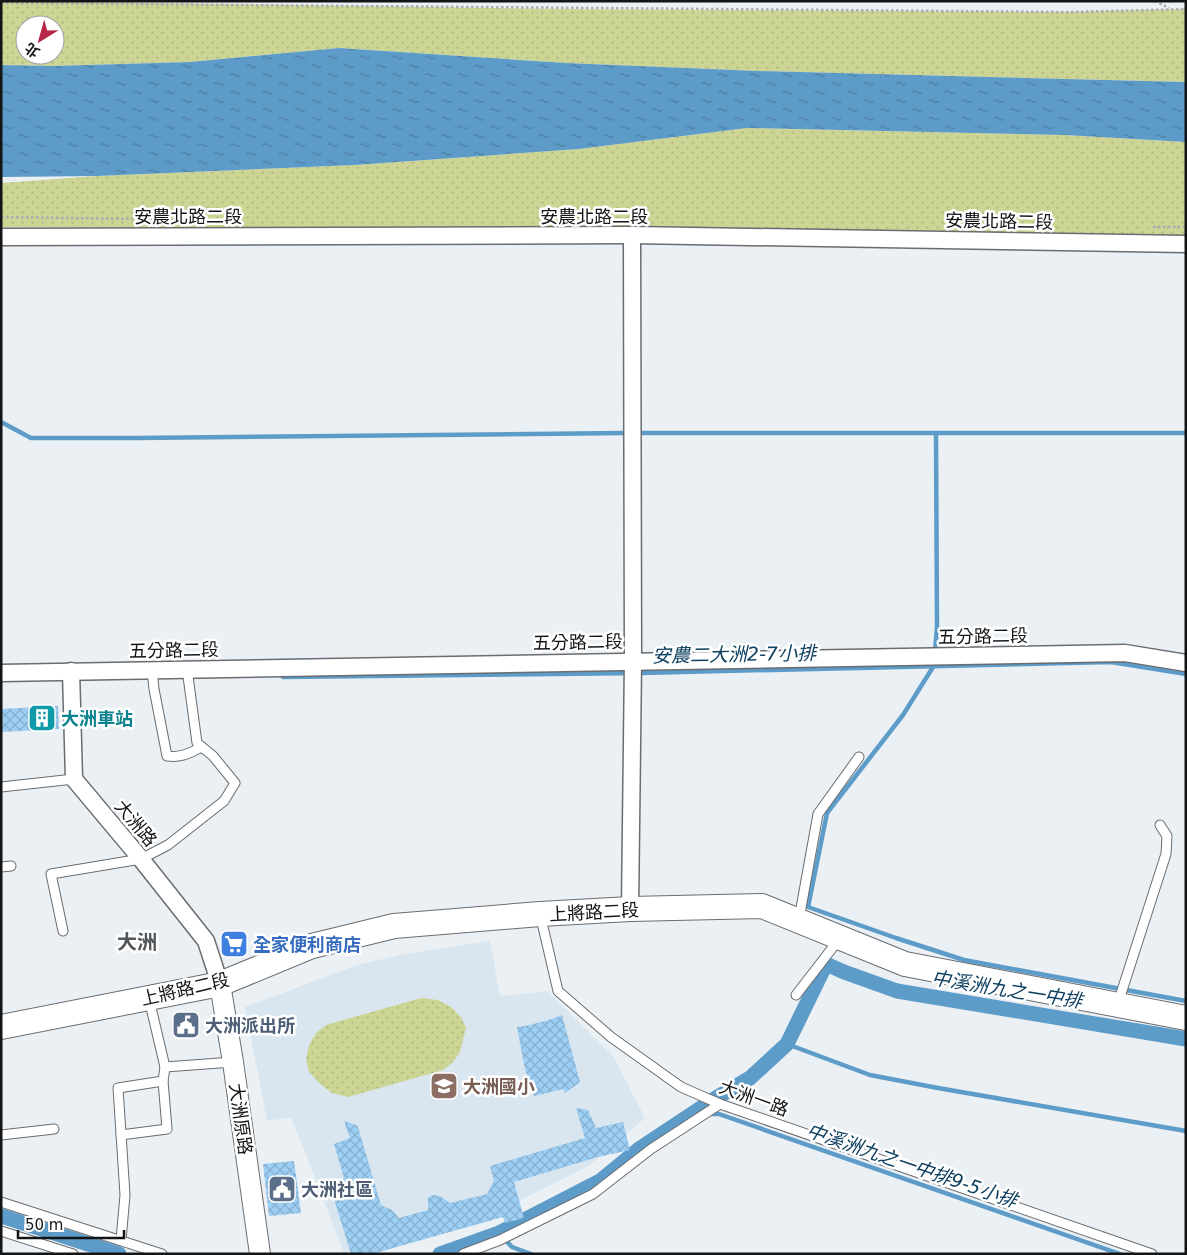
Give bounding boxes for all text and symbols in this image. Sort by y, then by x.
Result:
north arrow [15,15,65,65]
text: 北 [22,40,43,61]
street label: 安農北路二段 [134,206,242,227]
street label: 安農北路二段 [540,206,648,227]
street label: 安農北路二段 [945,210,1053,232]
street label: 五分路二段 [938,625,1028,647]
street label: 五分路二段 [533,631,623,653]
street label: 五分路二段 [129,639,219,661]
water label: 安農二大洲2-7小排 [652,642,819,666]
building icon: 大洲車站 [27,703,57,733]
place label: 大洲車站 [61,708,133,729]
street label: 大洲路 [111,796,161,850]
street label: 上將路二段 [549,899,639,925]
supermarket icon: 全家便利商店 [219,929,249,959]
district label: 大洲 [117,930,157,954]
place label: 全家便利商店 [253,934,361,955]
water label: 中溪洲九之一中排 [930,966,1087,1012]
street label: 上將路二段 [139,969,231,1009]
public building icon: 大洲派出所 [171,1010,201,1040]
place label: 大洲派出所 [205,1015,295,1036]
school or university icon: 大洲國小 [429,1071,459,1101]
place label: 大洲國小 [463,1076,535,1097]
street label: 大洲一路 [717,1076,791,1120]
street label: 大洲原路 [226,1082,256,1156]
water label: 中溪洲九之一中排9-5小排 [804,1119,1023,1212]
public building icon: 大洲社區 [267,1174,297,1204]
place label: 大洲社區 [301,1179,373,1200]
scale bar [18,1208,124,1240]
text: 50 m [25,1216,63,1234]

